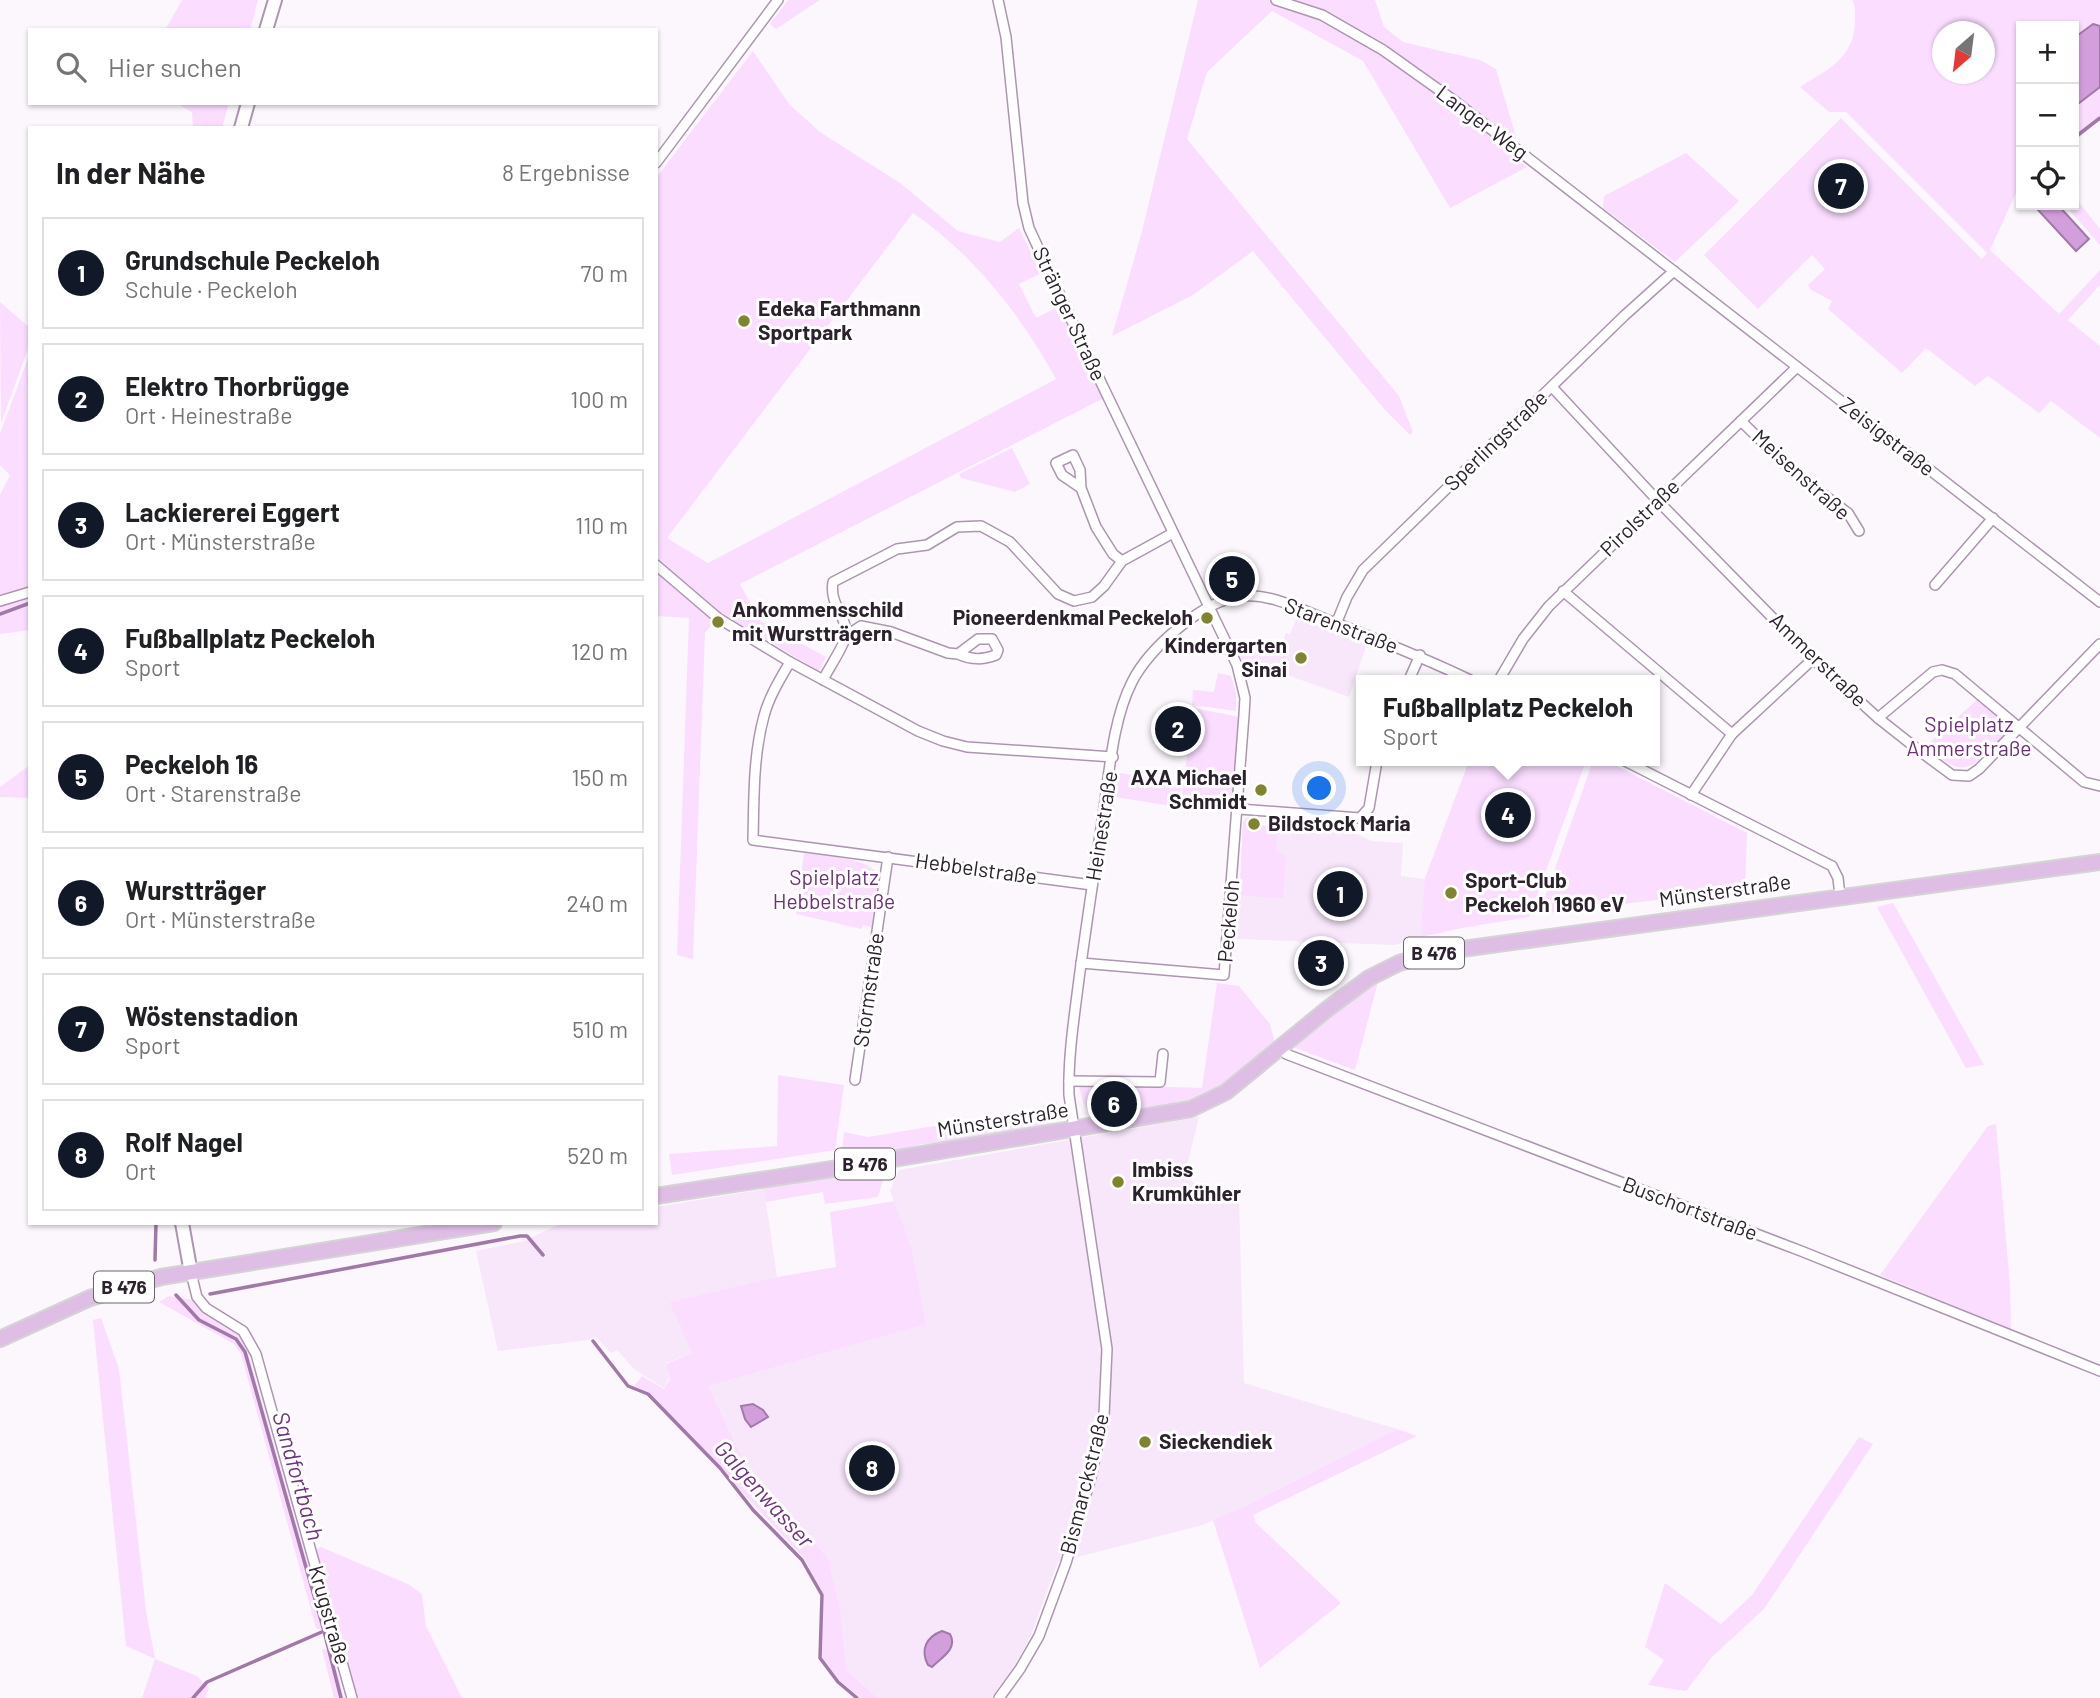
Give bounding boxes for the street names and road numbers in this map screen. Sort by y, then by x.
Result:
street label: Langer Weg [1432,79,1534,164]
street label: Stränger Straße [1028,242,1112,384]
street label: Sperlingstraße [1438,384,1552,495]
street label: Zeisigstraße [1835,391,1940,481]
street label: Meisenstraße [1748,423,1856,524]
street label: Pirolstraße [1594,473,1684,561]
street label: Starenstraße [1281,591,1402,658]
street label: Ammerstraße [1765,606,1873,711]
street label: Heinestraße [1079,769,1122,883]
street label: Hebbelstraße [914,847,1039,888]
street label: Münsterstraße [1657,868,1792,911]
street label: Peckeloh [1211,878,1244,963]
street label: Stormstraße [847,931,888,1048]
road number: B 476 [1404,937,1464,968]
street label: Münsterstraße [935,1096,1070,1141]
road number: B 476 [835,1148,895,1180]
street label: Buschortstraße [1620,1170,1761,1245]
road number: B 476 [94,1272,154,1302]
street label: Bismarckstraße [1054,1410,1113,1557]
street label: Krugstraße [304,1562,356,1667]

